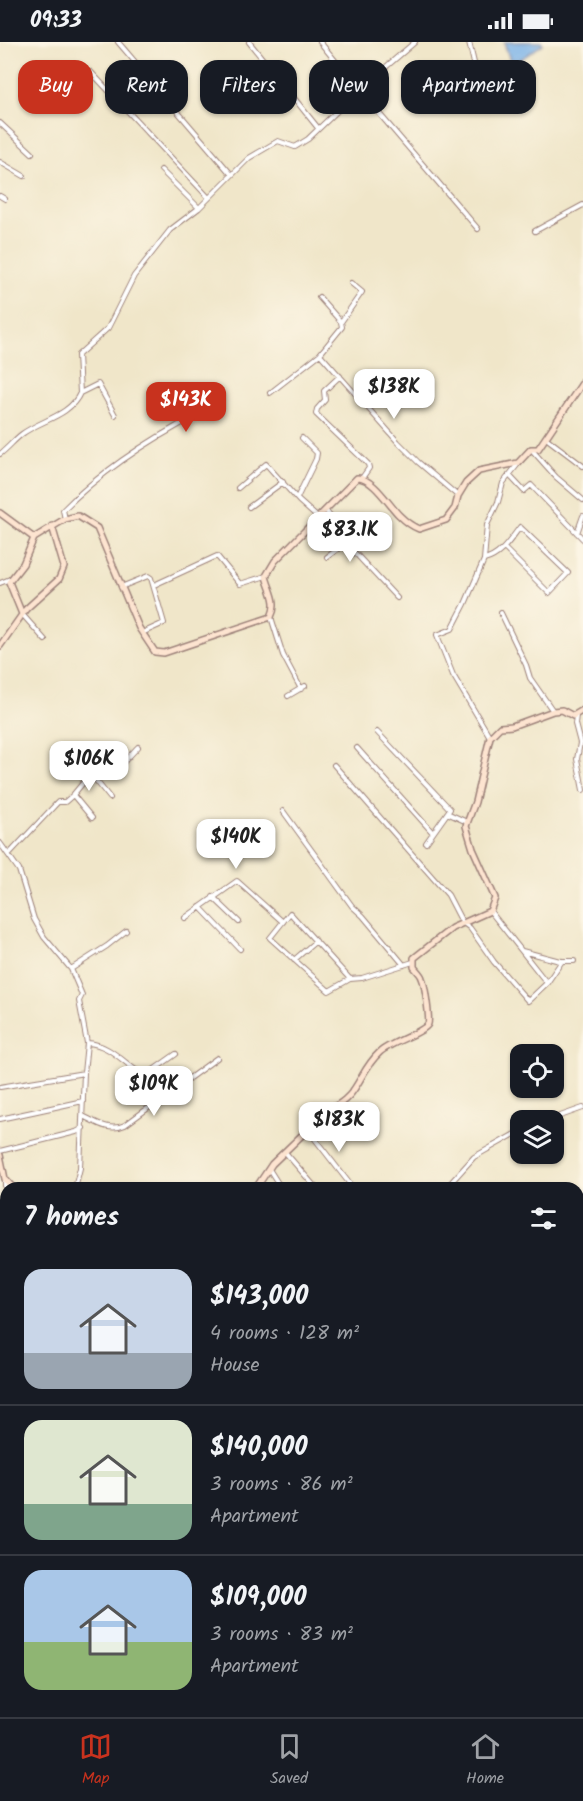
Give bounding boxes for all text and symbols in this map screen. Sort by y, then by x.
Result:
text: 09:33 [30,4,82,39]
chip: Buy [18,60,93,114]
chip: Rent [105,60,188,114]
chip: Filters [200,60,297,114]
chip: New [309,60,389,114]
chip: Apartment [401,60,536,114]
pin: $138K [352,369,436,420]
text: $138K [368,372,420,404]
pin: $143K [144,382,228,433]
text: $143K [160,385,212,417]
pin: $83.1K [301,512,399,563]
text: $83.1K [321,515,379,547]
pin: $106K [47,741,131,792]
text: $106K [63,744,115,776]
pin: $140K [194,819,278,870]
text: $140K [210,822,262,854]
map controls [510,1044,564,1164]
button: locate [510,1044,564,1098]
pin: $109K [112,1066,196,1117]
text: $109K [129,1069,179,1101]
pin: $183K [297,1102,381,1153]
text: $183K [313,1105,365,1137]
button: layers [510,1110,564,1164]
text: 7 homes [24,1197,119,1239]
icon: filters [527,1202,560,1235]
text: $143,000 [210,1276,308,1318]
icon: home [72,1293,144,1365]
text: 4 rooms · 128 m² [210,1318,359,1350]
text: House [210,1350,260,1382]
text: $140,000 [210,1427,308,1469]
icon: home [72,1444,144,1516]
text: 3 rooms · 86 m² [210,1469,353,1501]
text: Apartment [210,1501,299,1533]
text: $109,000 [210,1577,307,1619]
icon: home [72,1594,144,1666]
text: 3 rooms · 83 m² [210,1619,353,1651]
text: Apartment [210,1651,299,1683]
tab: Map [79,1730,112,1791]
tab: Saved [270,1730,308,1791]
tab: Home [466,1730,504,1791]

